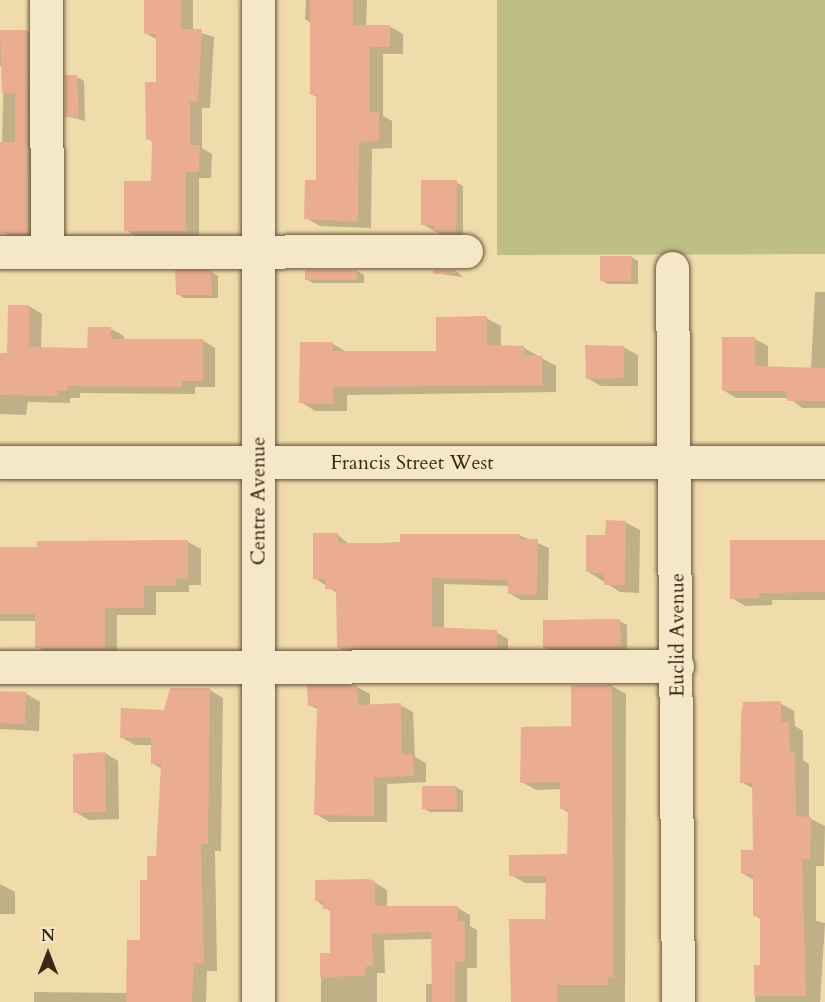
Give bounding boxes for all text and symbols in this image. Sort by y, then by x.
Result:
street label: Centre Avenue [246,437,270,565]
street label: Francis Street West [330,450,494,474]
street label: Euclid Avenue [665,573,689,697]
north arrow [18,924,78,984]
text: N [41,925,55,947]

